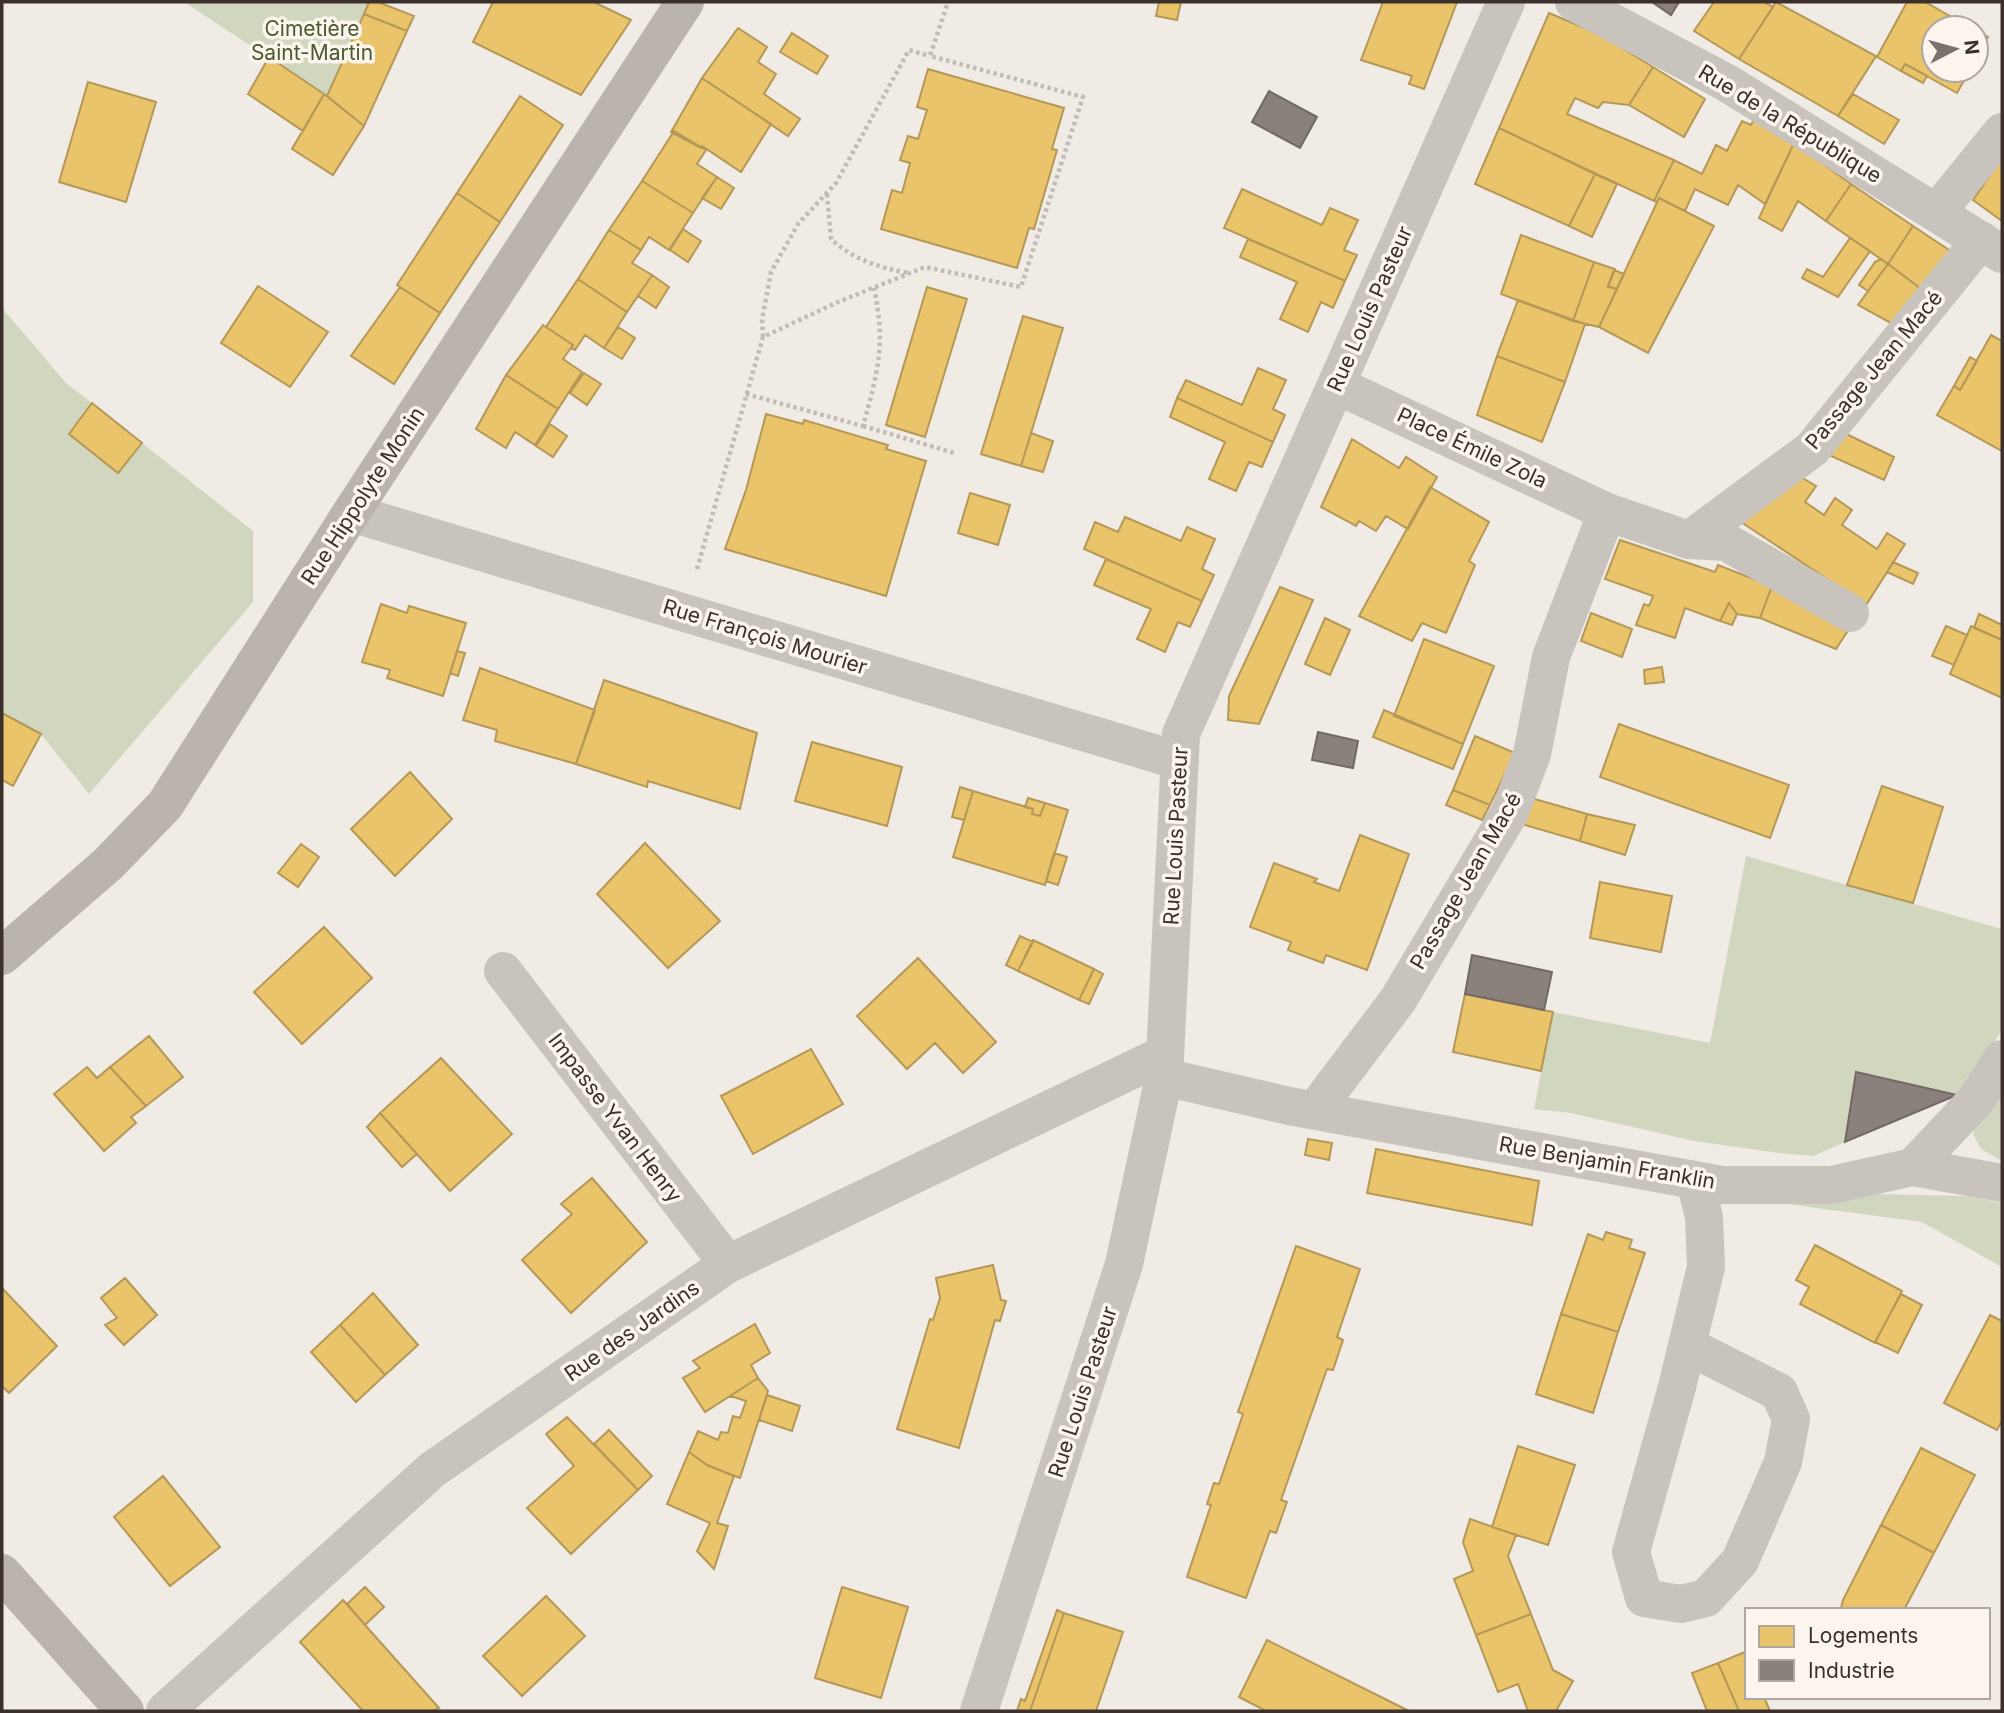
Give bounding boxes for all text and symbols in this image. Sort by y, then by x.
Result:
north arrow [1920,14,1990,84]
park label: Cimetière Saint-Martin [251,16,373,65]
text: N [1959,39,1984,56]
street label: Rue de la République [1694,59,1886,188]
street label: Rue Louis Pasteur [1322,222,1417,395]
street label: Passage Jean Macé [1800,285,1947,454]
street label: Place Émile Zola [1393,401,1552,493]
street label: Rue Hippolyte Monin [296,402,429,589]
street label: Rue François Mourier [660,594,870,680]
street label: Rue Louis Pasteur [1158,746,1193,926]
street label: Passage Jean Macé [1405,788,1526,973]
street label: Impasse Yvan Henry [544,1028,687,1207]
street label: Rue Benjamin Franklin [1497,1131,1717,1194]
street label: Rue des Jardins [559,1275,704,1386]
street label: Rue Louis Pasteur [1043,1303,1122,1481]
legend [1745,1608,1990,1699]
text: Logements [1808,1623,1918,1648]
text: Industrie [1808,1658,1895,1683]

